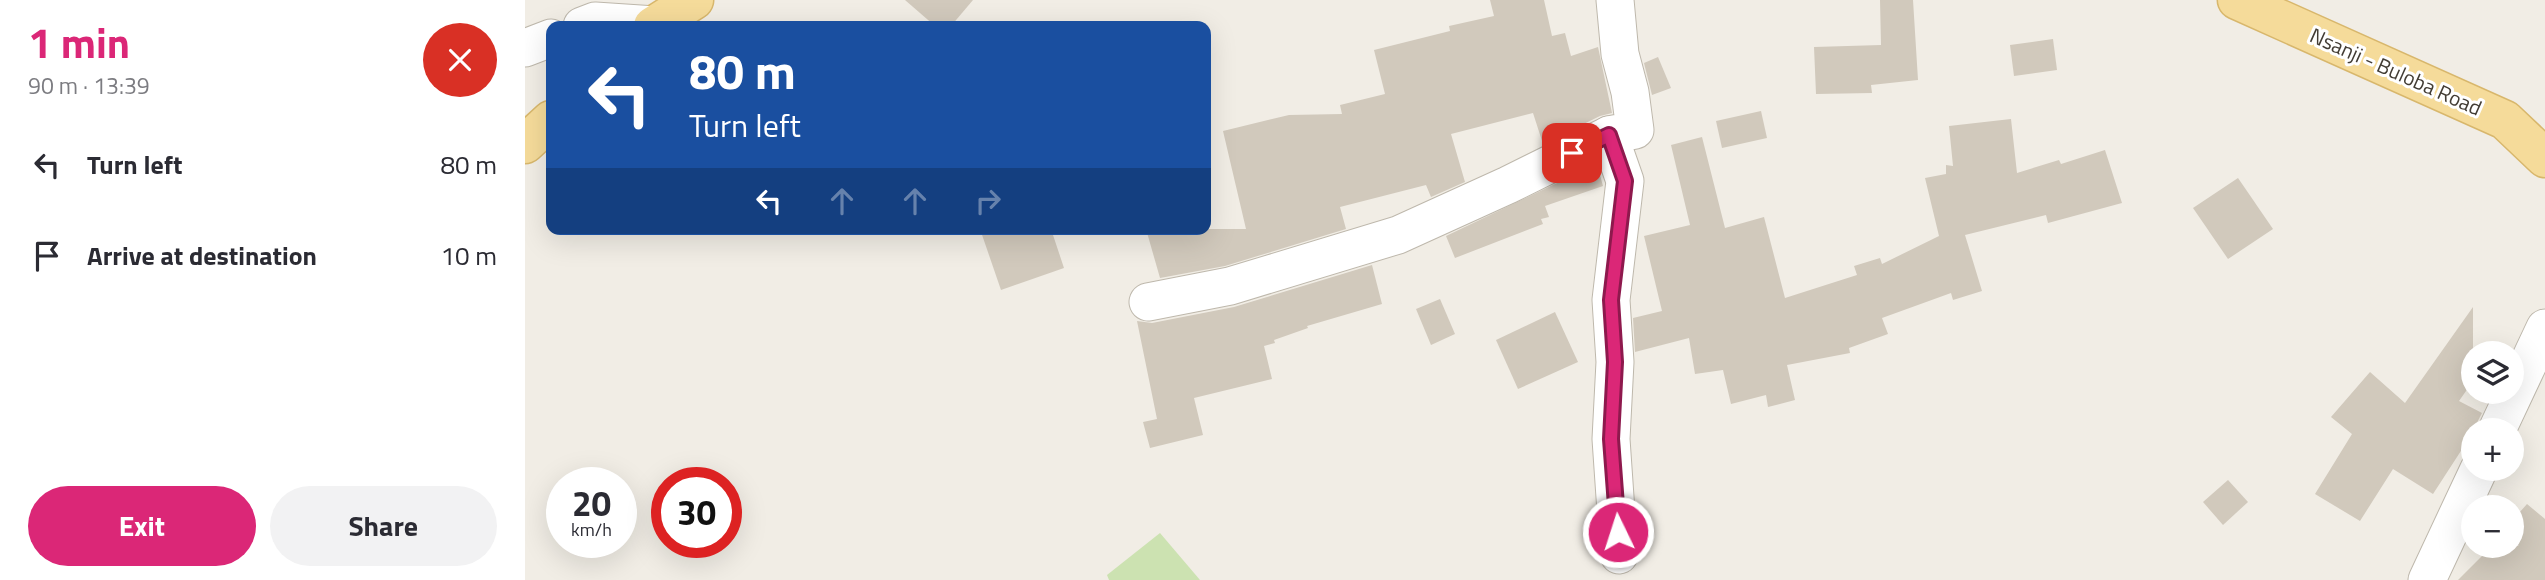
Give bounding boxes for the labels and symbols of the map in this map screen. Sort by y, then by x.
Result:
street label: Nsanji - Buloba Road [2305,19,2487,123]
pin [1542,123,1602,183]
speed limit sign: 30 [651,467,742,558]
position arrow [1581,495,1655,569]

